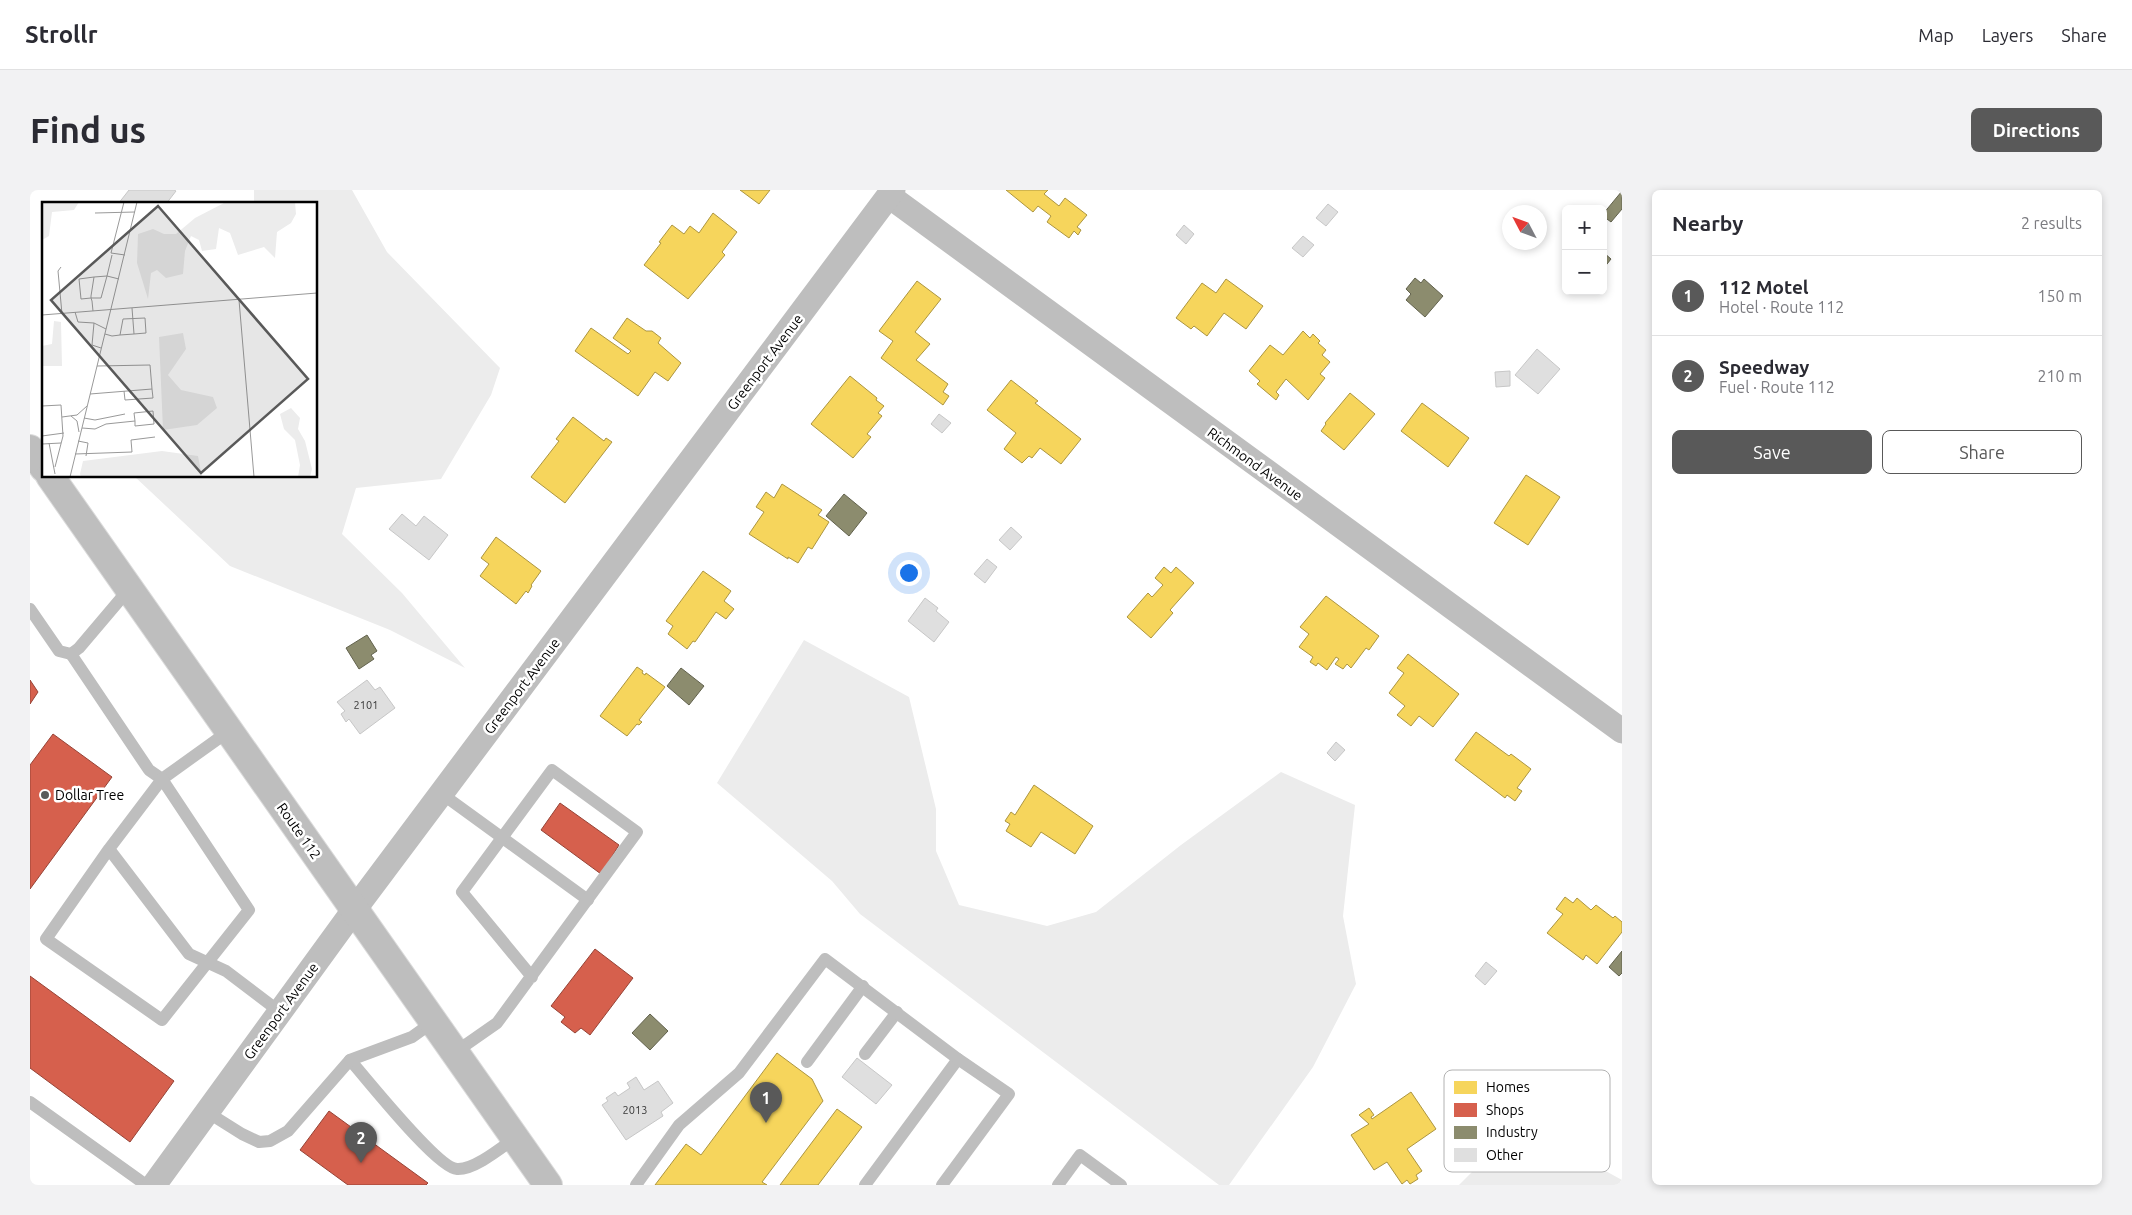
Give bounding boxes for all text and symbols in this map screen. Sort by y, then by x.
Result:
text: Strollr [25,21,98,48]
text: Map [1918,25,1954,45]
text: Layers [1982,25,2033,45]
text: Share [2061,25,2107,45]
button: Directions [1971,108,2102,152]
text: Find us [30,110,146,150]
inset map [42,202,318,478]
north arrow [1502,205,1547,250]
map controls [1562,205,1607,295]
button: + [1562,205,1607,250]
text: Nearby [1672,211,1743,235]
text: 2 results [2021,214,2082,232]
button: − [1562,250,1607,295]
text: 112 Motel [1719,276,1809,298]
text: 1 [1683,287,1693,305]
text: 150 m [2037,287,2082,305]
text: Hotel · Route 112 [1719,298,1844,316]
street label: Greenport Avenue [724,311,806,413]
text: Speedway [1719,356,1809,378]
text: 2 [1683,367,1693,385]
text: 210 m [2037,367,2082,385]
text: Fuel · Route 112 [1719,378,1835,396]
street label: Richmond Avenue [1204,424,1306,504]
button: Save [1672,430,1872,474]
button: Share [1882,430,2082,474]
your location [896,560,922,586]
street label: Greenport Avenue [481,635,563,737]
house number: 2101 [354,699,378,711]
place label: Dollar Tree [55,787,124,803]
marker: Dollar Tree [39,789,51,801]
street label: Route 112 [274,800,324,862]
street label: Greenport Avenue [241,960,321,1062]
legend [1444,1070,1610,1172]
text: Homes [1486,1079,1530,1095]
pin: 1 [750,1082,782,1123]
text: Shops [1486,1102,1524,1118]
house number: 2013 [623,1104,647,1116]
pin: 2 [345,1122,377,1163]
text: Industry [1486,1124,1538,1140]
text: Other [1486,1147,1524,1163]

